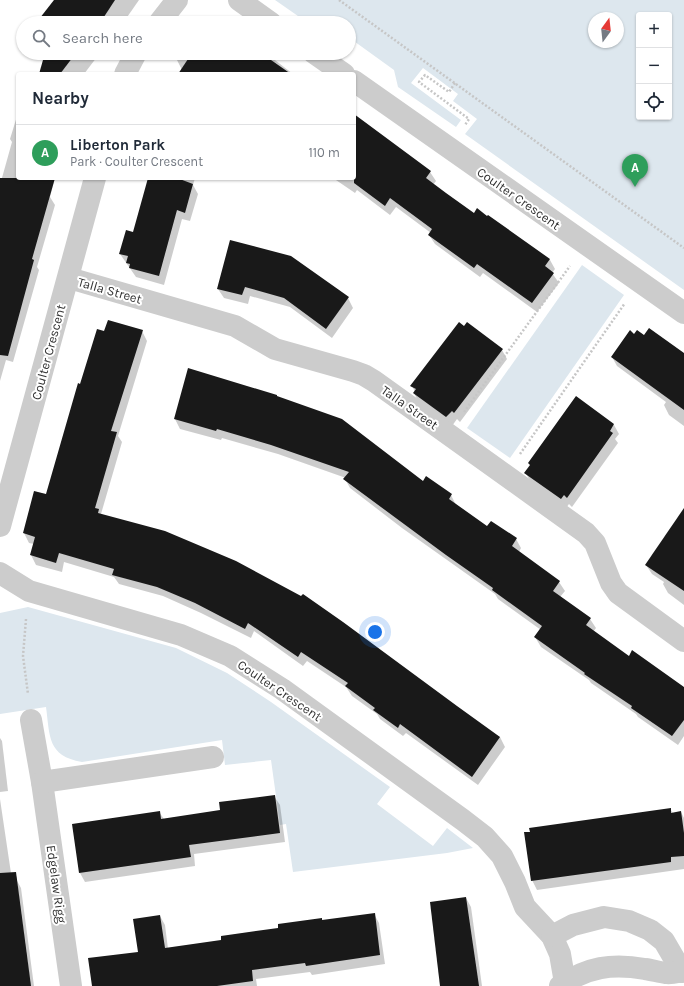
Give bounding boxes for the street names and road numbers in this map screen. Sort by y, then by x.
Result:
street label: Coulter Crescent [474,164,563,233]
street label: Talla Street [76,274,144,307]
street label: Coulter Crescent [29,303,68,402]
street label: Talla Street [378,382,441,432]
street label: Coulter Crescent [235,657,325,724]
street label: Edgelaw Rigg [44,844,70,925]

